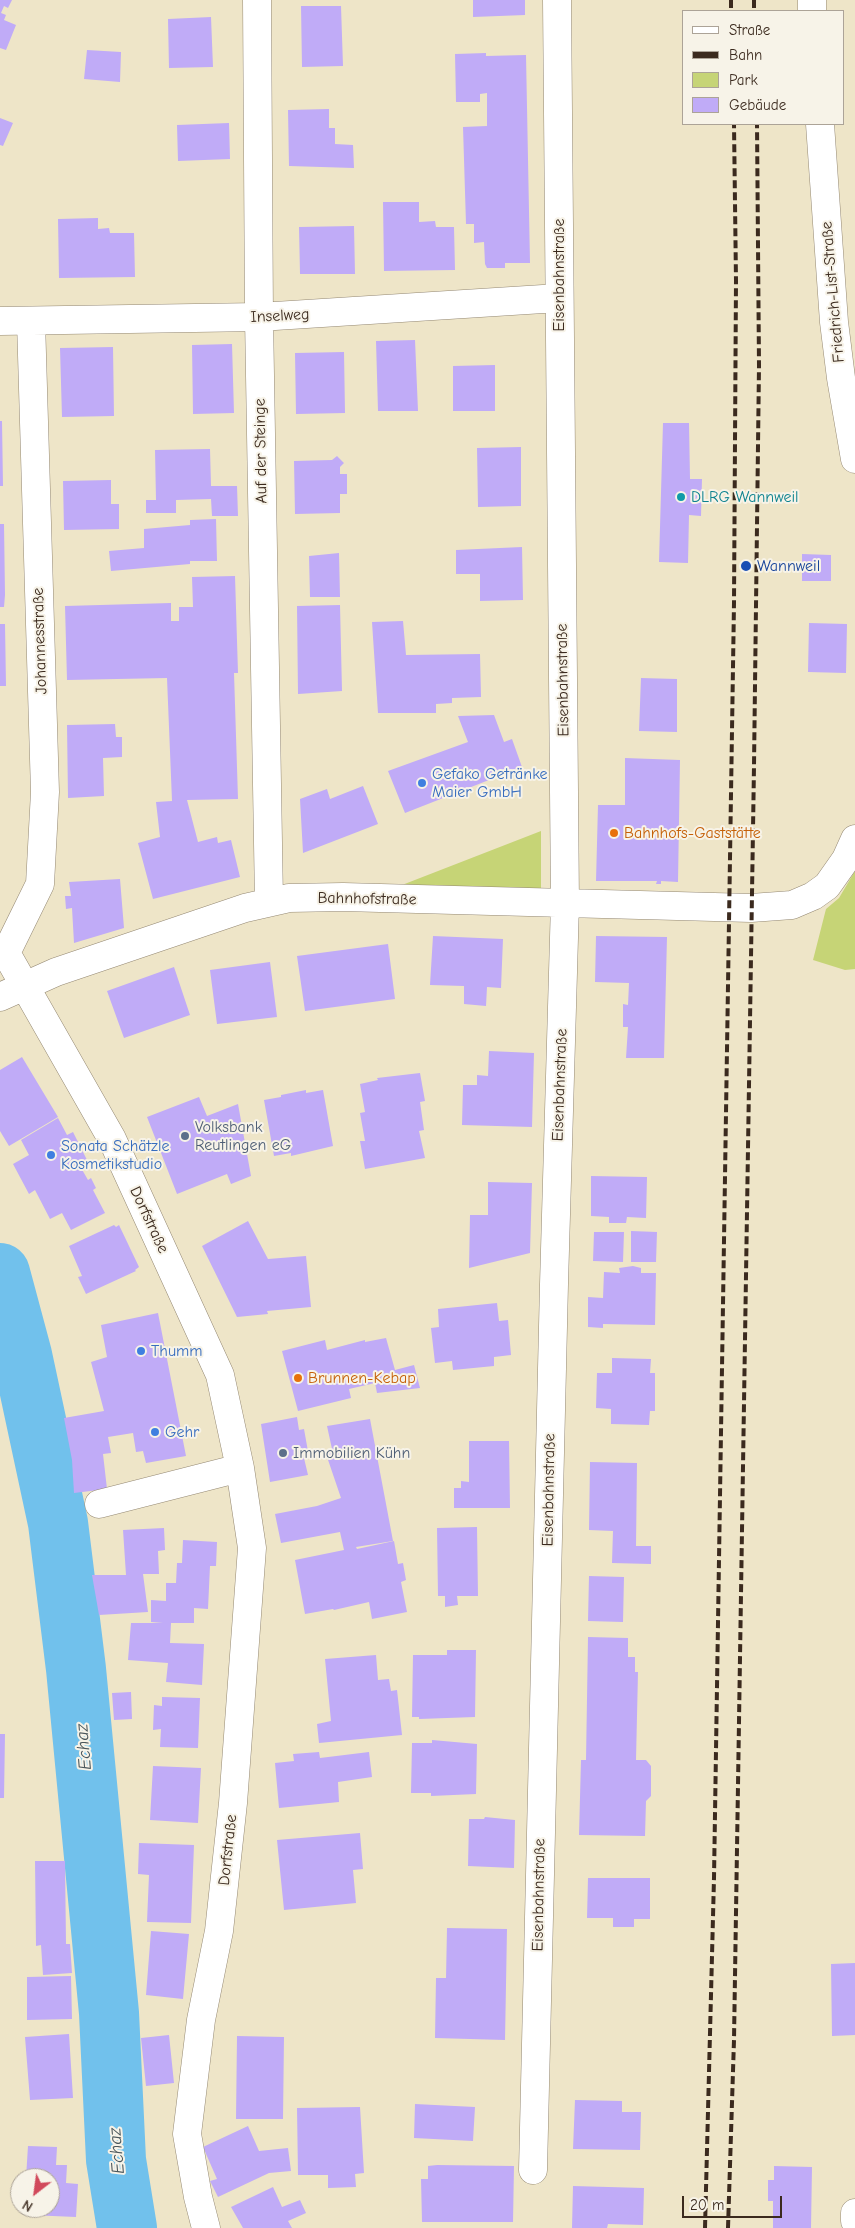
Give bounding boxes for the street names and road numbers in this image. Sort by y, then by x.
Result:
street label: Eisenbahnstraße [549,219,569,331]
street label: Friedrich-List-Straße [817,221,849,363]
street label: Inselweg [250,305,310,327]
street label: Auf der Steinge [250,398,272,504]
street label: Johannesstraße [29,587,51,695]
street label: Eisenbahnstraße [552,623,574,737]
street label: Bahnhofstraße [317,889,417,909]
street label: Eisenbahnstraße [548,1028,572,1142]
street label: Dorfstraße [125,1184,173,1256]
street label: Eisenbahnstraße [538,1433,560,1547]
street label: Dorfstraße [215,1814,241,1886]
street label: Eisenbahnstraße [528,1838,550,1952]

